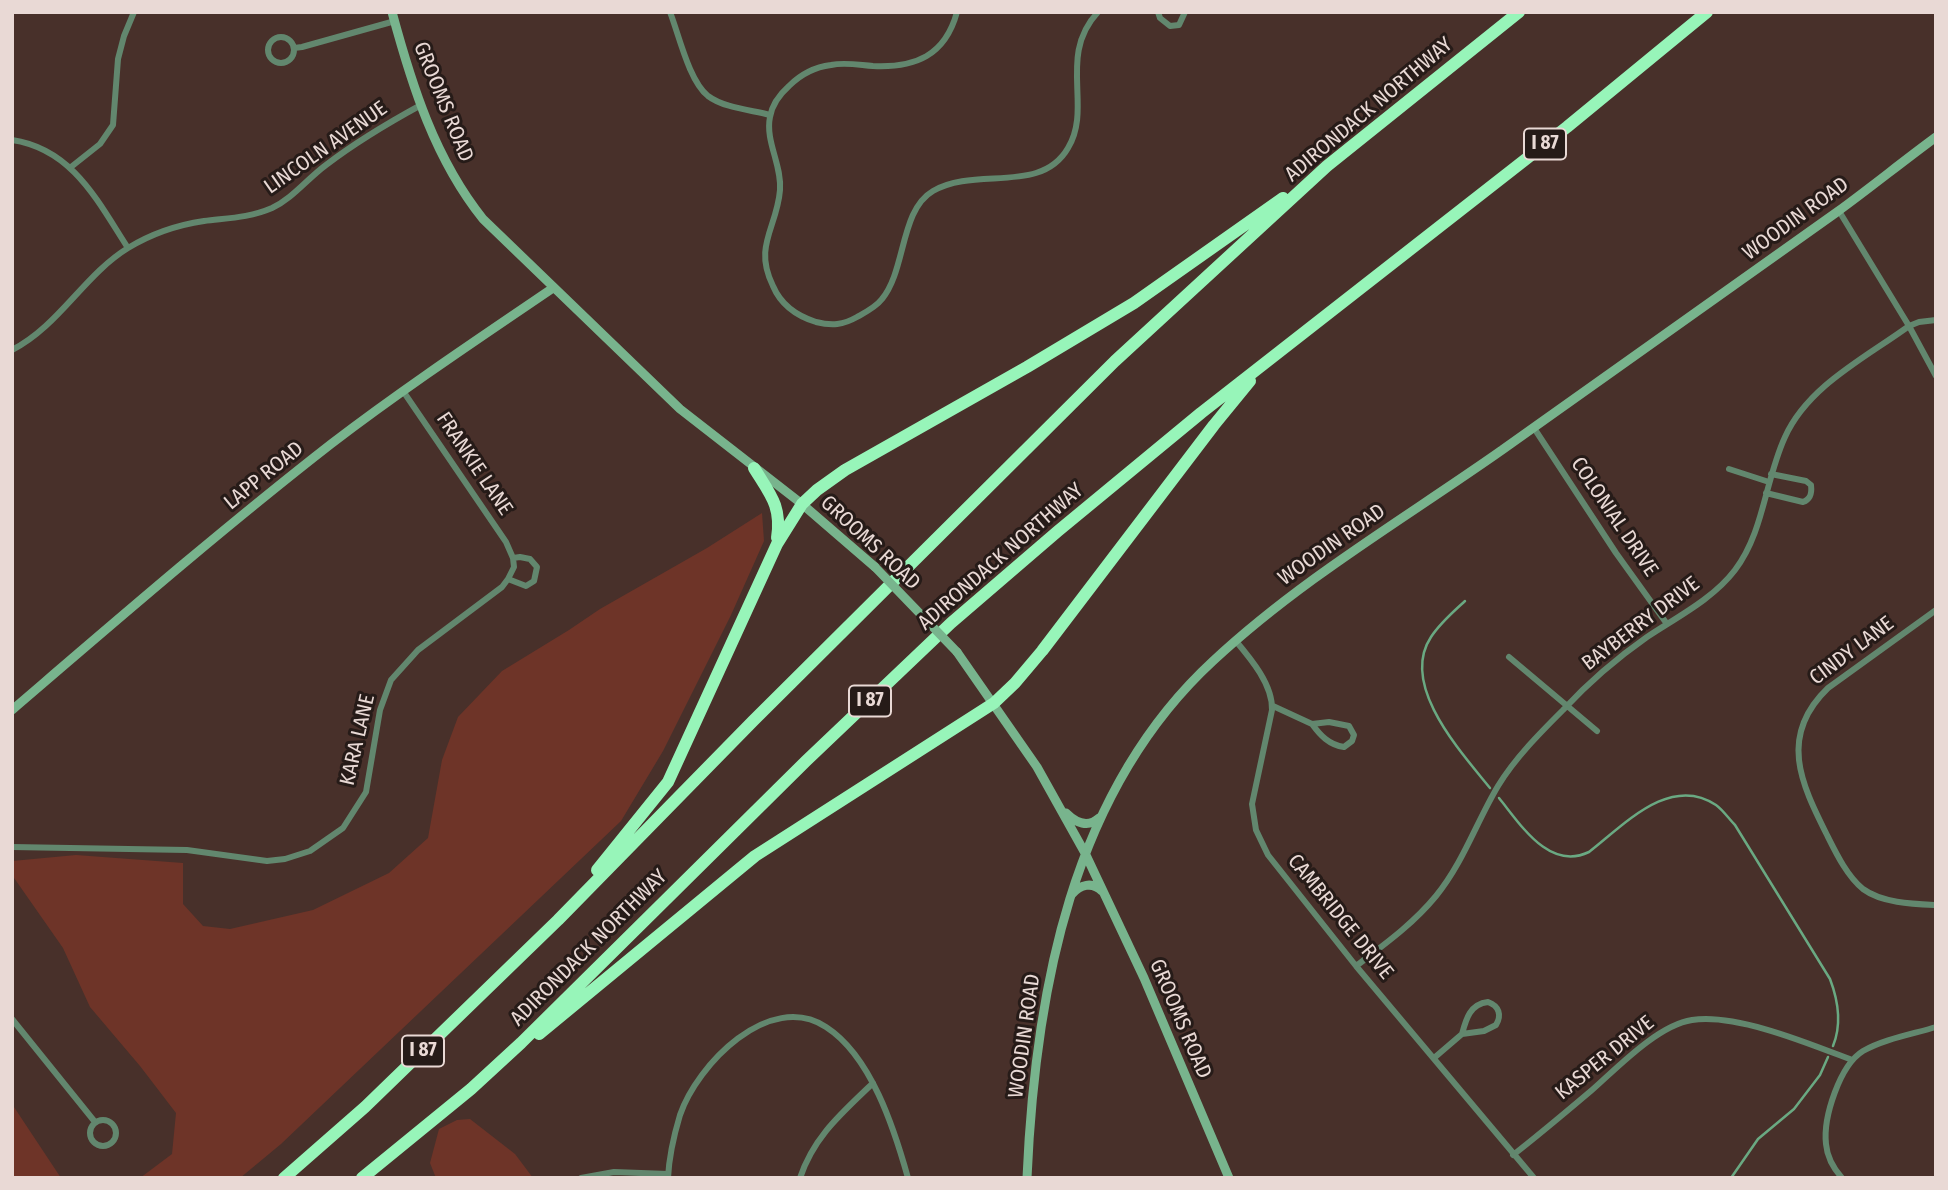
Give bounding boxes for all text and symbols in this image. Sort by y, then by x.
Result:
street label: ADIRONDACK NORTHWAY [1280,33,1458,187]
street label: GROOMS ROAD [408,38,478,166]
street label: LINCOLN AVENUE [260,96,392,200]
road number: I 87 [1524,128,1566,160]
street label: WOODIN ROAD [1738,172,1854,266]
street label: FRANKIE LANE [430,408,518,520]
street label: LAPP ROAD [219,436,309,516]
street label: COLONIAL DRIVE [1565,453,1663,581]
street label: ADIRONDACK NORTHWAY [913,478,1089,636]
street label: GROOMS ROAD [815,490,925,596]
street label: WOODIN ROAD [1274,499,1390,591]
street label: BAYBERRY DRIVE [1577,572,1705,676]
street label: CINDY LANE [1805,611,1899,691]
road number: I 87 [849,686,891,716]
street label: KARA LANE [335,692,381,788]
street label: CAMBRIDGE DRIVE [1282,849,1398,985]
street label: ADIRONDACK NORTHWAY [505,864,673,1032]
street label: GROOMS ROAD [1144,956,1216,1082]
street label: WOODIN ROAD [1004,972,1046,1100]
street label: KASPER DRIVE [1551,1011,1659,1105]
road number: I 87 [402,1036,444,1066]

